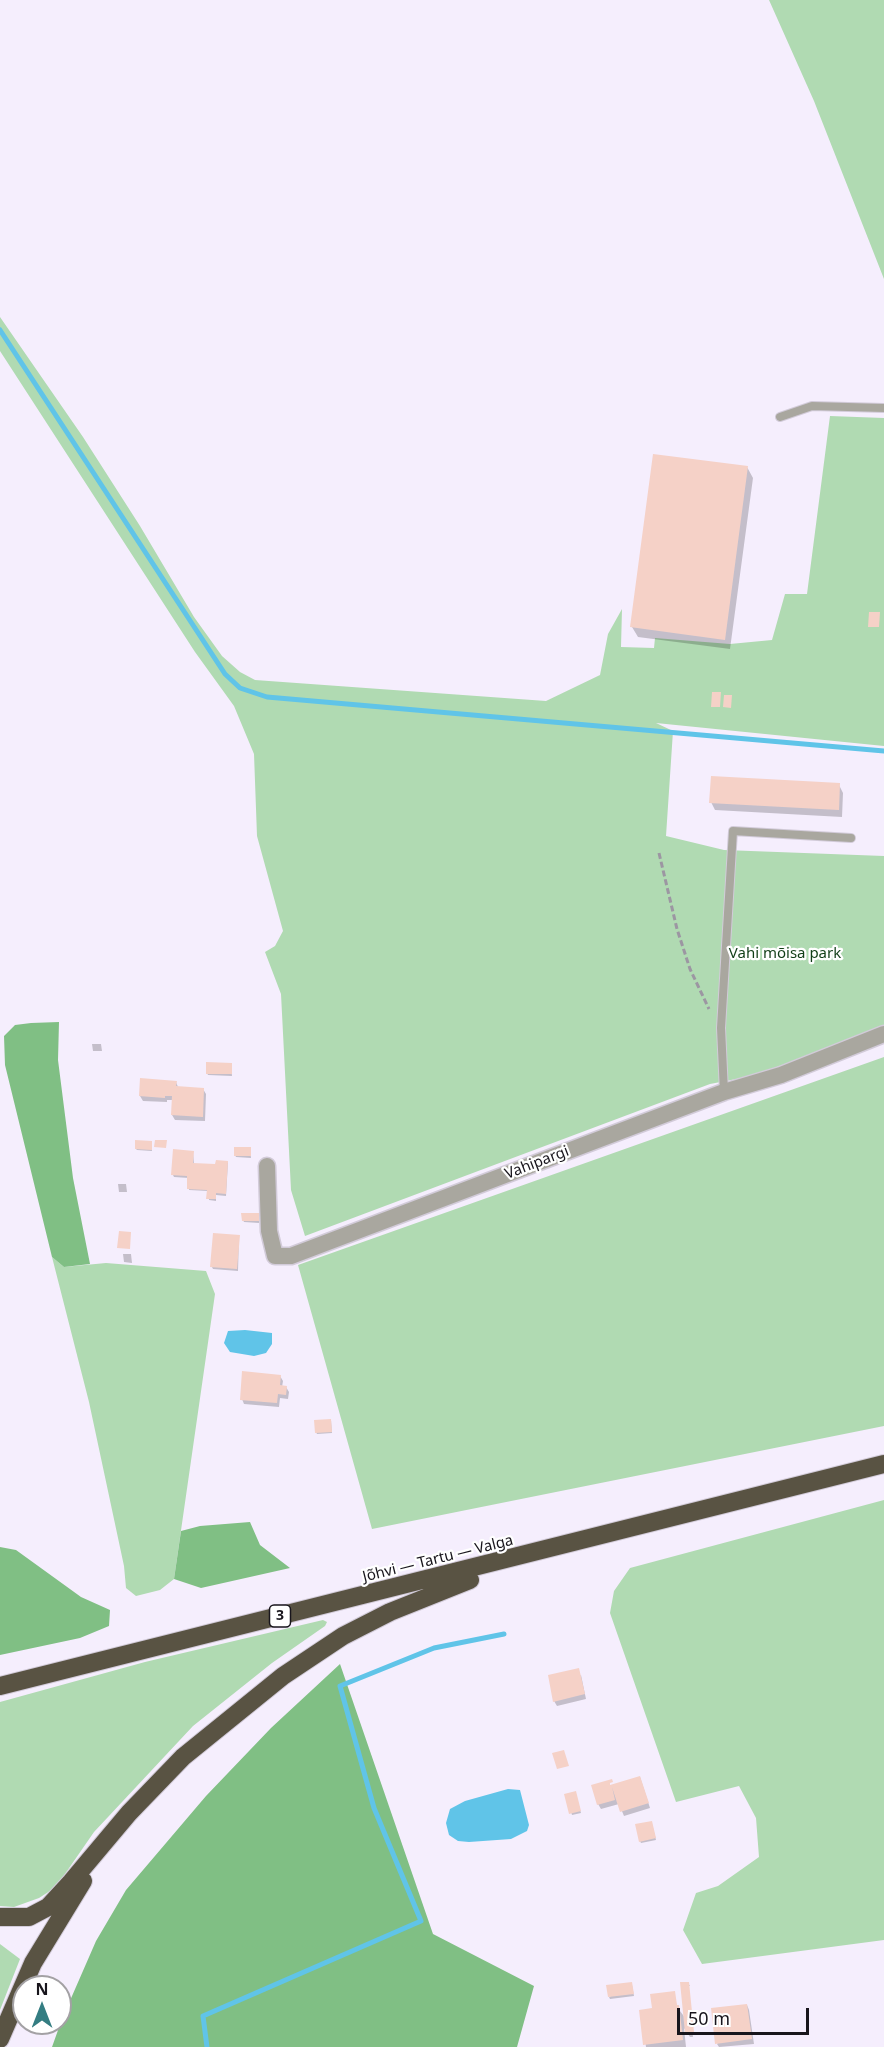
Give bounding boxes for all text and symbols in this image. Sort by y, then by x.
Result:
park label: Vahi mõisa park [729,945,841,963]
street label: Vahipargi [502,1143,572,1183]
street label: Jõhvi — Tartu — Valga [361,1532,515,1586]
road number: 3 [270,1605,290,1627]
north arrow [12,1975,72,2035]
text: N [35,1978,49,2000]
scale bar [680,1996,812,2034]
text: 50 m [688,2006,730,2030]

